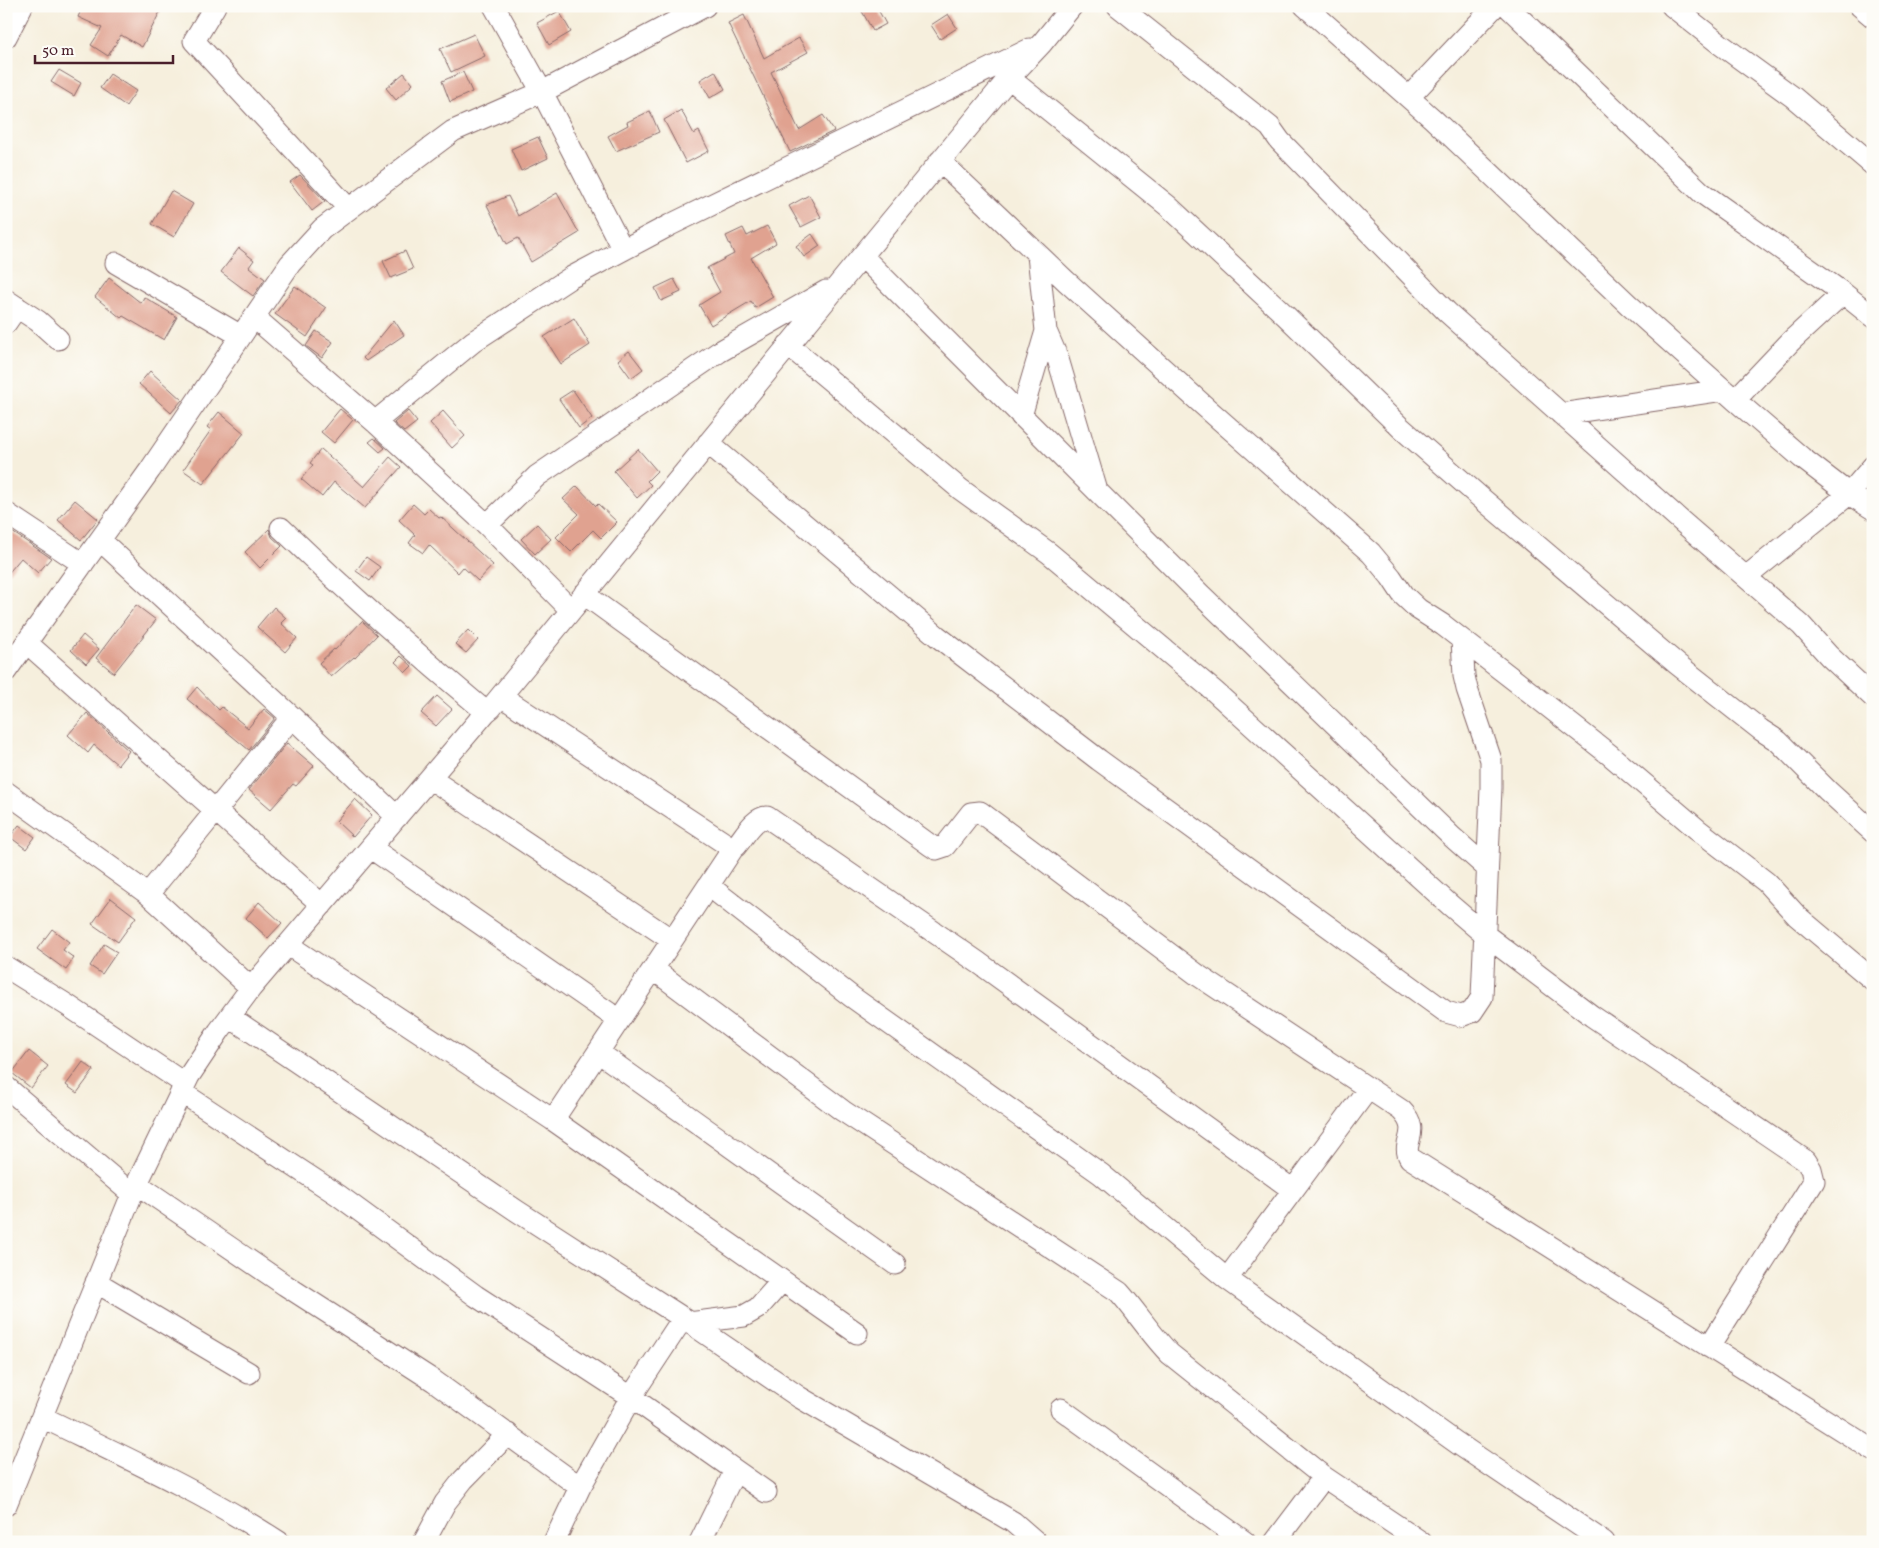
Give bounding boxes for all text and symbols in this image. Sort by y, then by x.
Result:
scale bar [35,32,172,64]
text: 50 m [42,41,74,62]

